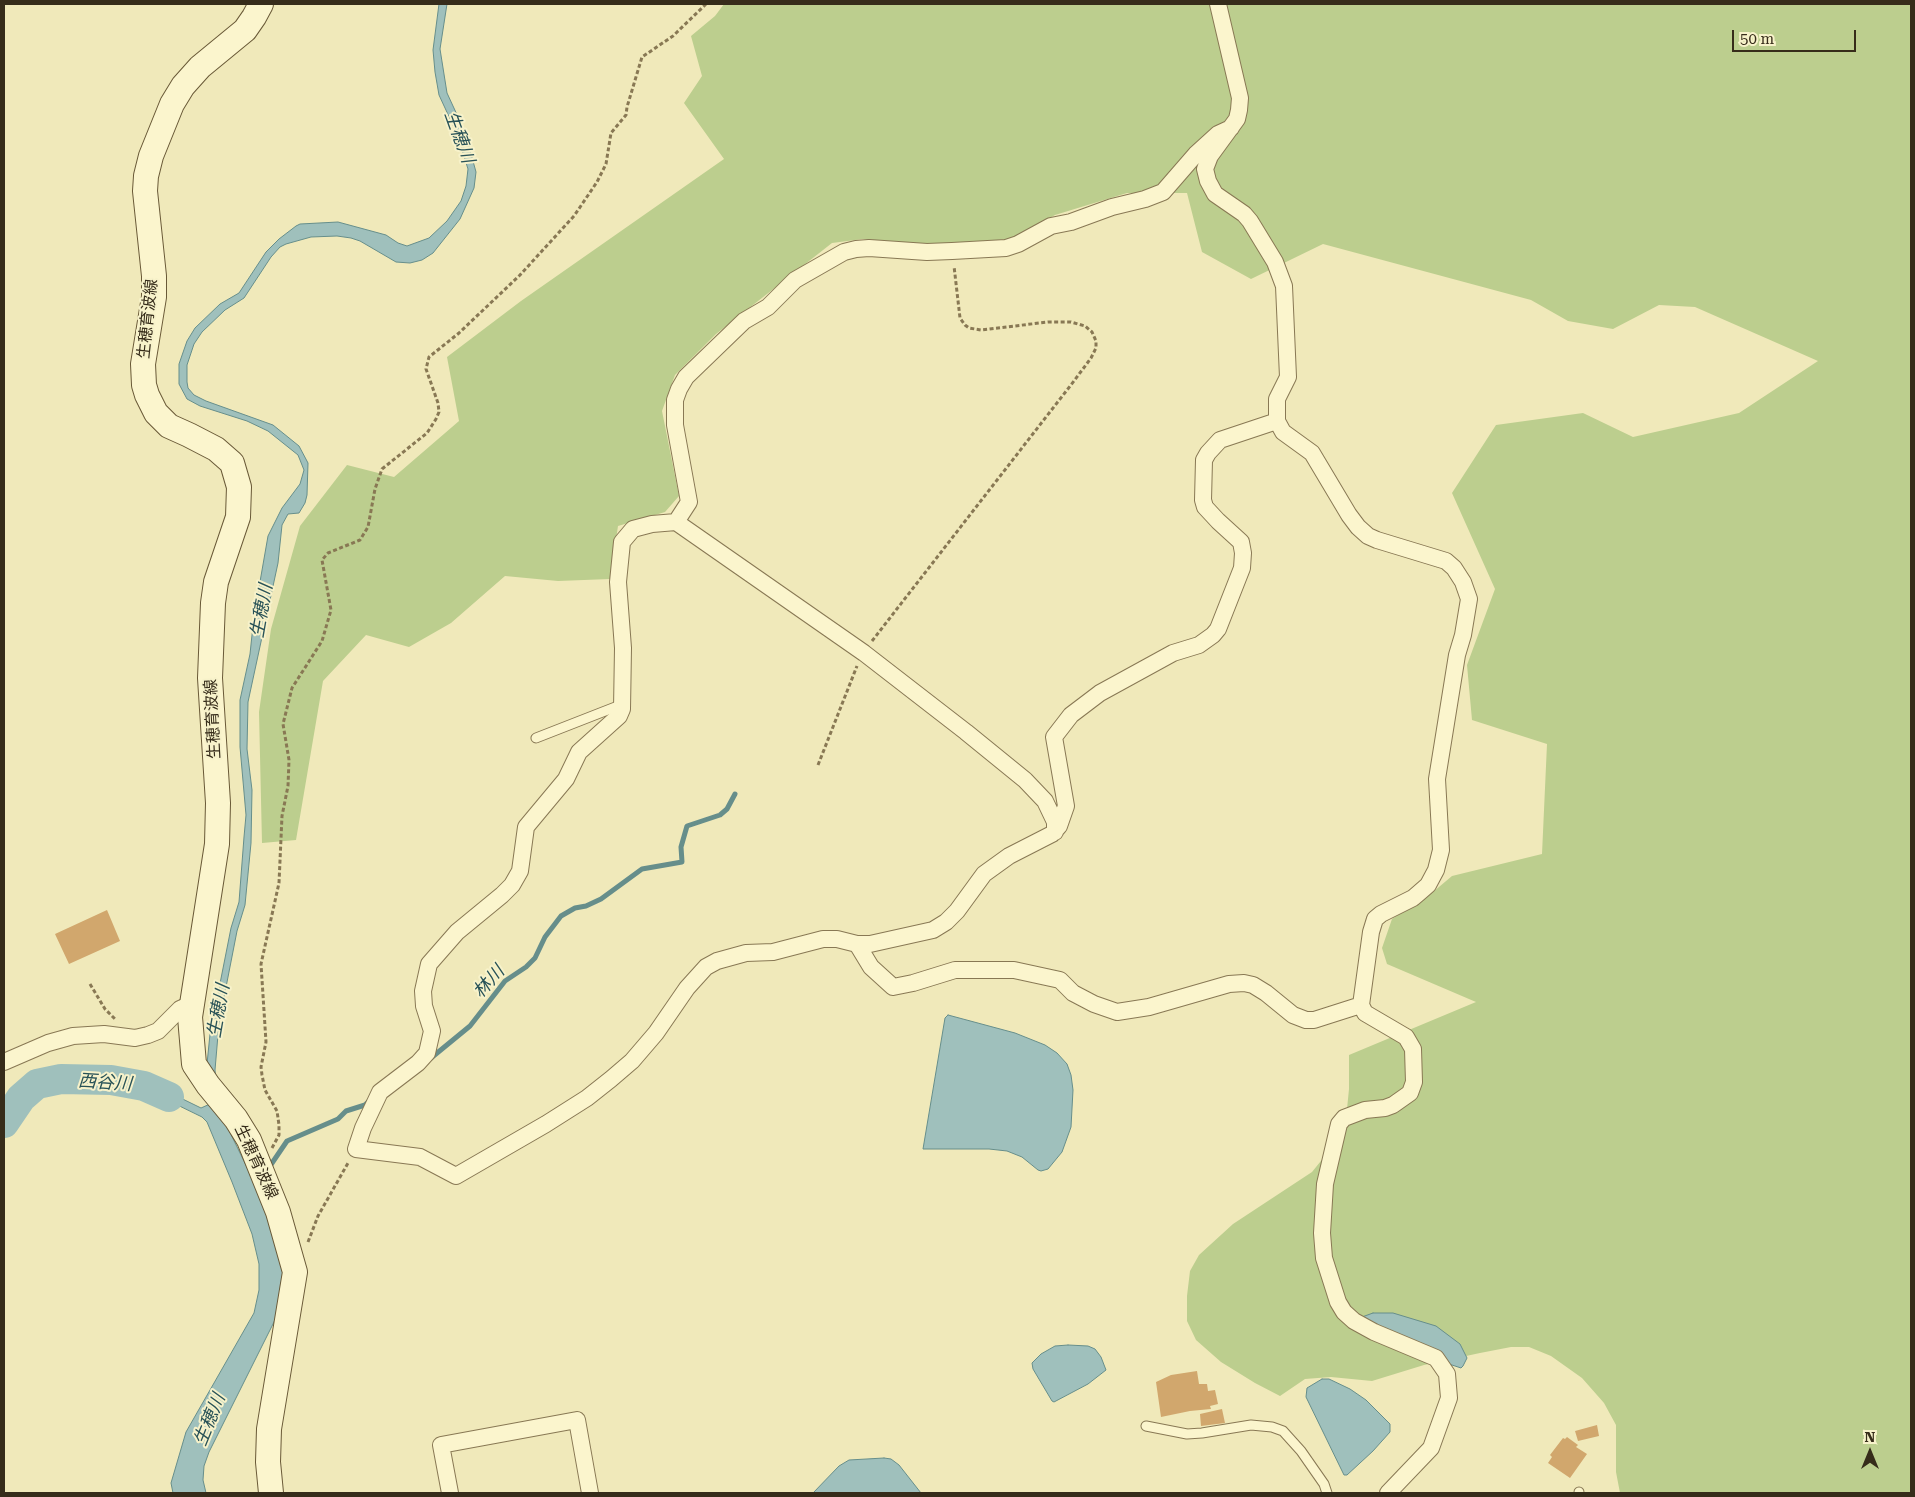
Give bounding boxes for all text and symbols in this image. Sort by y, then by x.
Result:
scale bar [1735,20,1859,52]
text: 50 m [1740,30,1774,48]
water label: 生穂川 [440,108,478,166]
street label: 生穂育波線 [134,278,162,360]
water label: 生穂川 [247,583,277,639]
street label: 生穂育波線 [201,679,225,759]
water label: 林川 [469,961,509,1003]
water label: 生穂川 [204,983,234,1039]
water label: 西谷川 [77,1070,133,1096]
street label: 生穂育波線 [230,1122,282,1202]
water label: 生穂川 [190,1391,230,1449]
north arrow [1845,1427,1895,1477]
text: N [1865,1429,1875,1445]

